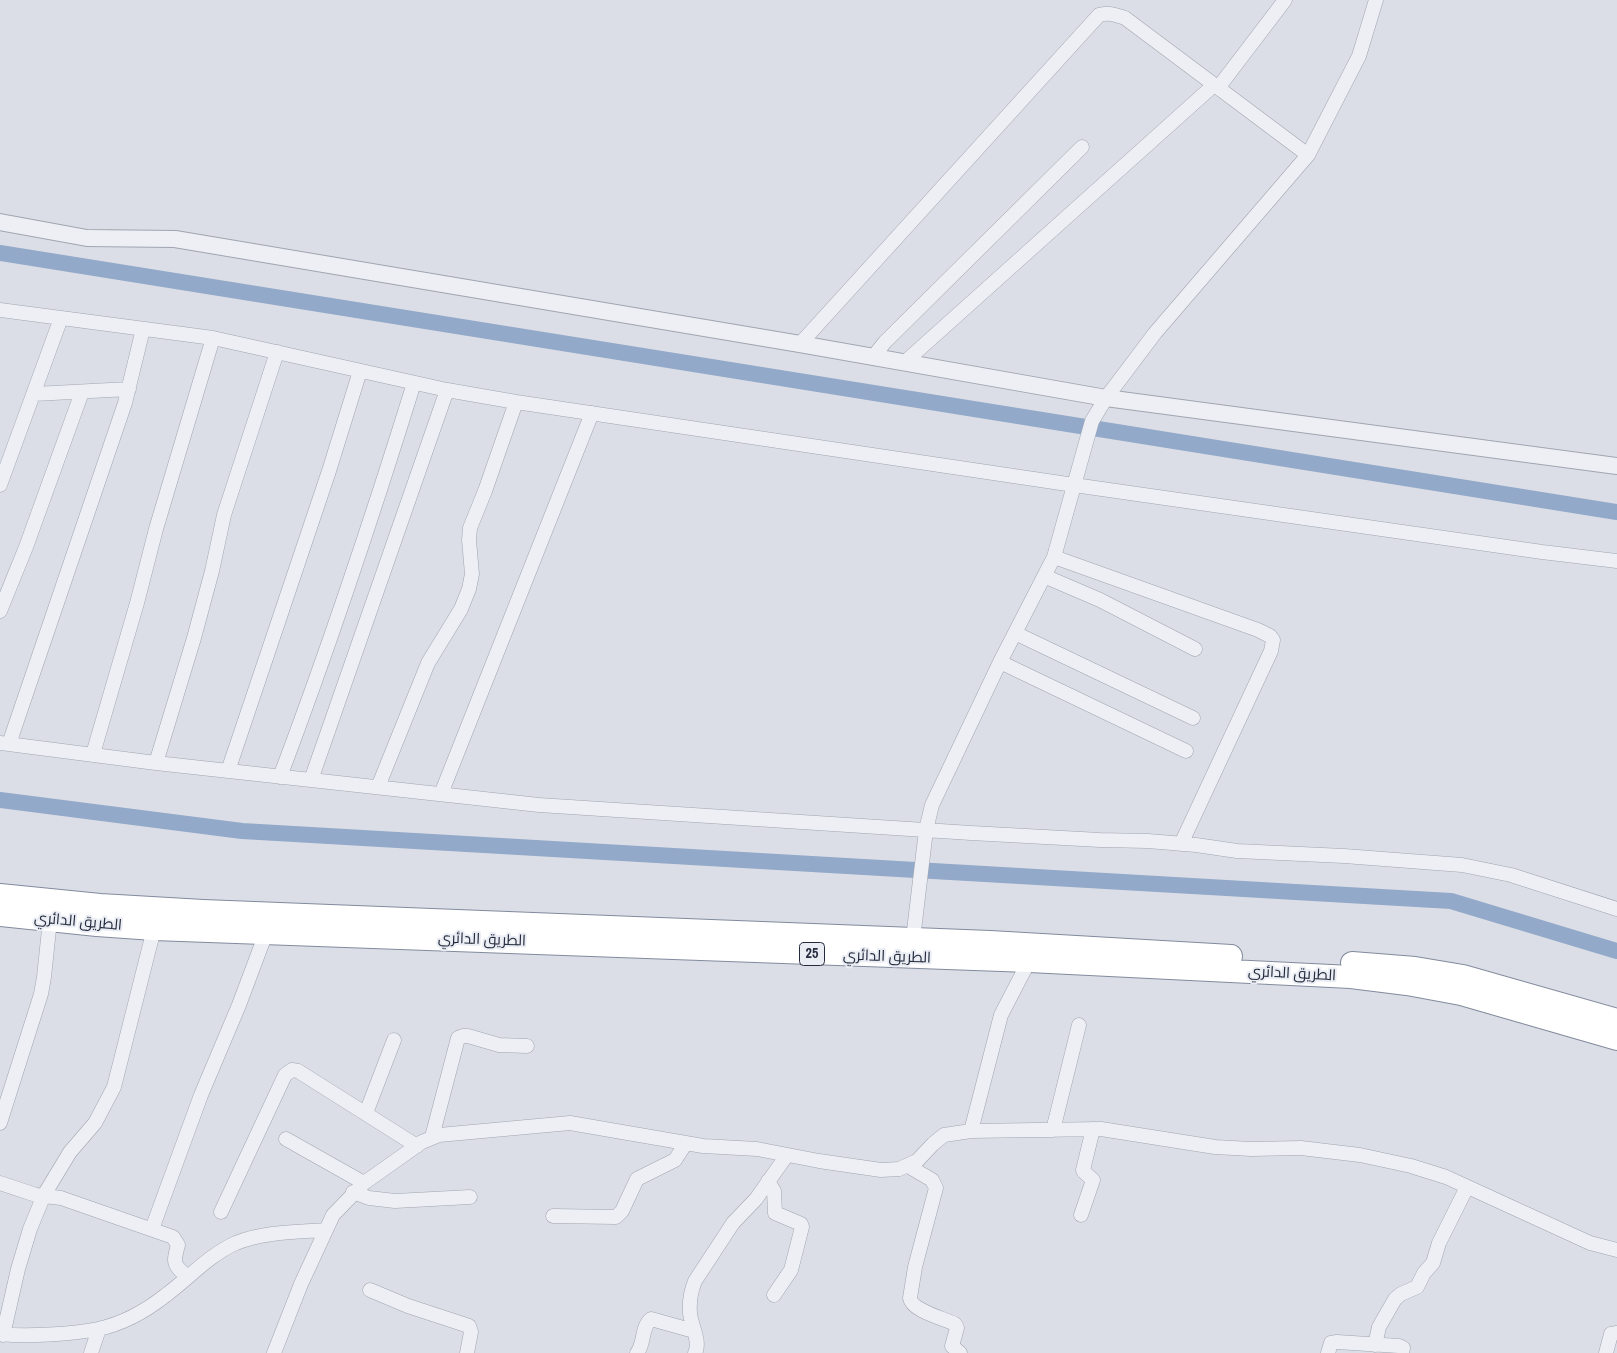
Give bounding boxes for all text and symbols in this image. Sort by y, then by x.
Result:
street label: الطريق الدائري [33,909,123,935]
street label: الطريق الدائري [438,929,526,951]
road number: 25 [800,942,824,966]
street label: الطريق الدائري [843,946,931,968]
street label: الطريق الدائري [1248,963,1336,985]

